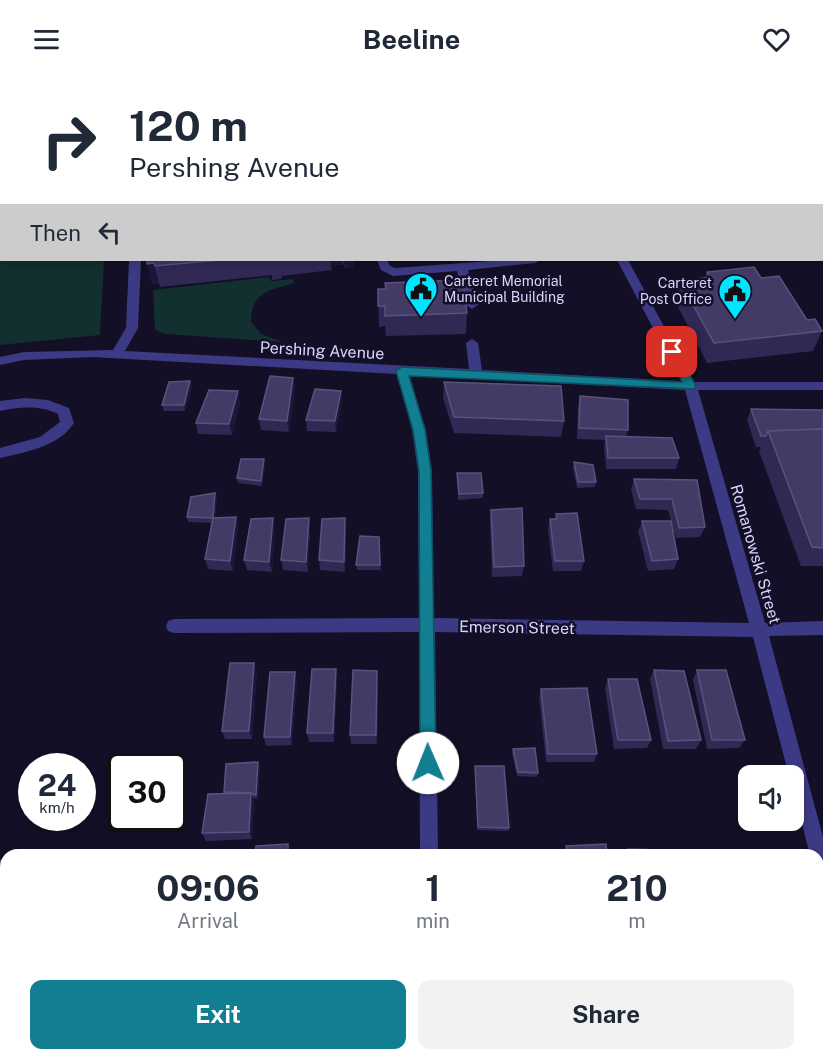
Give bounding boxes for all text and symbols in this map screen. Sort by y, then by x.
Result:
icon: menu [30,23,63,56]
text: Beeline [363,23,460,55]
icon: heart [760,23,793,56]
text: 120 m [129,101,248,150]
icon: right [30,102,108,180]
text: Pershing Avenue [129,151,339,183]
icon: left [93,216,126,249]
text: Then [30,220,81,246]
public building icon: Carteret Memorial Municipal Building [403,271,439,318]
place label: Carteret Memorial Municipal Building [444,273,565,305]
public building icon: Carteret Post Office [717,273,753,320]
place label: Carteret Post Office [640,275,712,307]
pin [646,326,697,377]
icon: arrive [655,335,688,368]
street label: Pershing Avenue [259,338,385,363]
street label: Romanowski Street [726,482,785,626]
street label: Emerson Street [459,617,575,638]
position arrow [396,731,460,795]
speed limit sign: 30 [108,753,186,831]
map controls [738,765,804,831]
button: sound [738,765,804,831]
text: 24 [38,767,76,803]
text: km/h [39,799,75,816]
text: 09:06 [156,867,260,909]
text: 1 [425,867,441,909]
text: 210 [606,867,668,909]
text: Arrival [177,909,239,933]
text: min [416,909,450,933]
text: m [628,909,646,933]
button: Exit [30,980,406,1049]
button: Share [418,980,794,1049]

